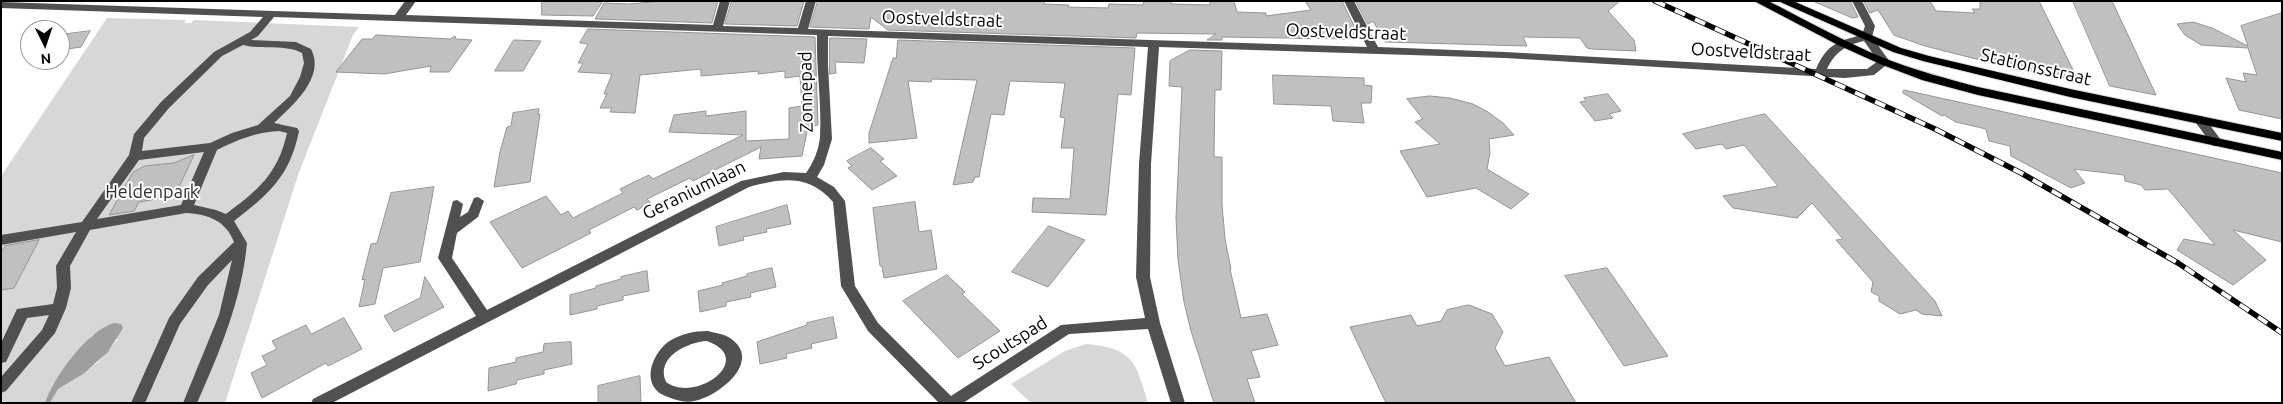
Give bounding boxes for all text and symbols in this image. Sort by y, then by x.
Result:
street label: Oostveldstraat [881,6,1003,32]
street label: Oostveldstraat [1285,19,1407,45]
north arrow [20,20,70,70]
street label: Oostveldstraat [1690,38,1812,66]
street label: Stationsstraat [1978,44,2094,90]
text: N [40,51,52,67]
street label: Zonnepad [794,51,818,133]
street label: Geraniumlaan [639,156,749,224]
park label: Heldenpark [105,181,199,203]
street label: Scoutspad [969,312,1051,374]

